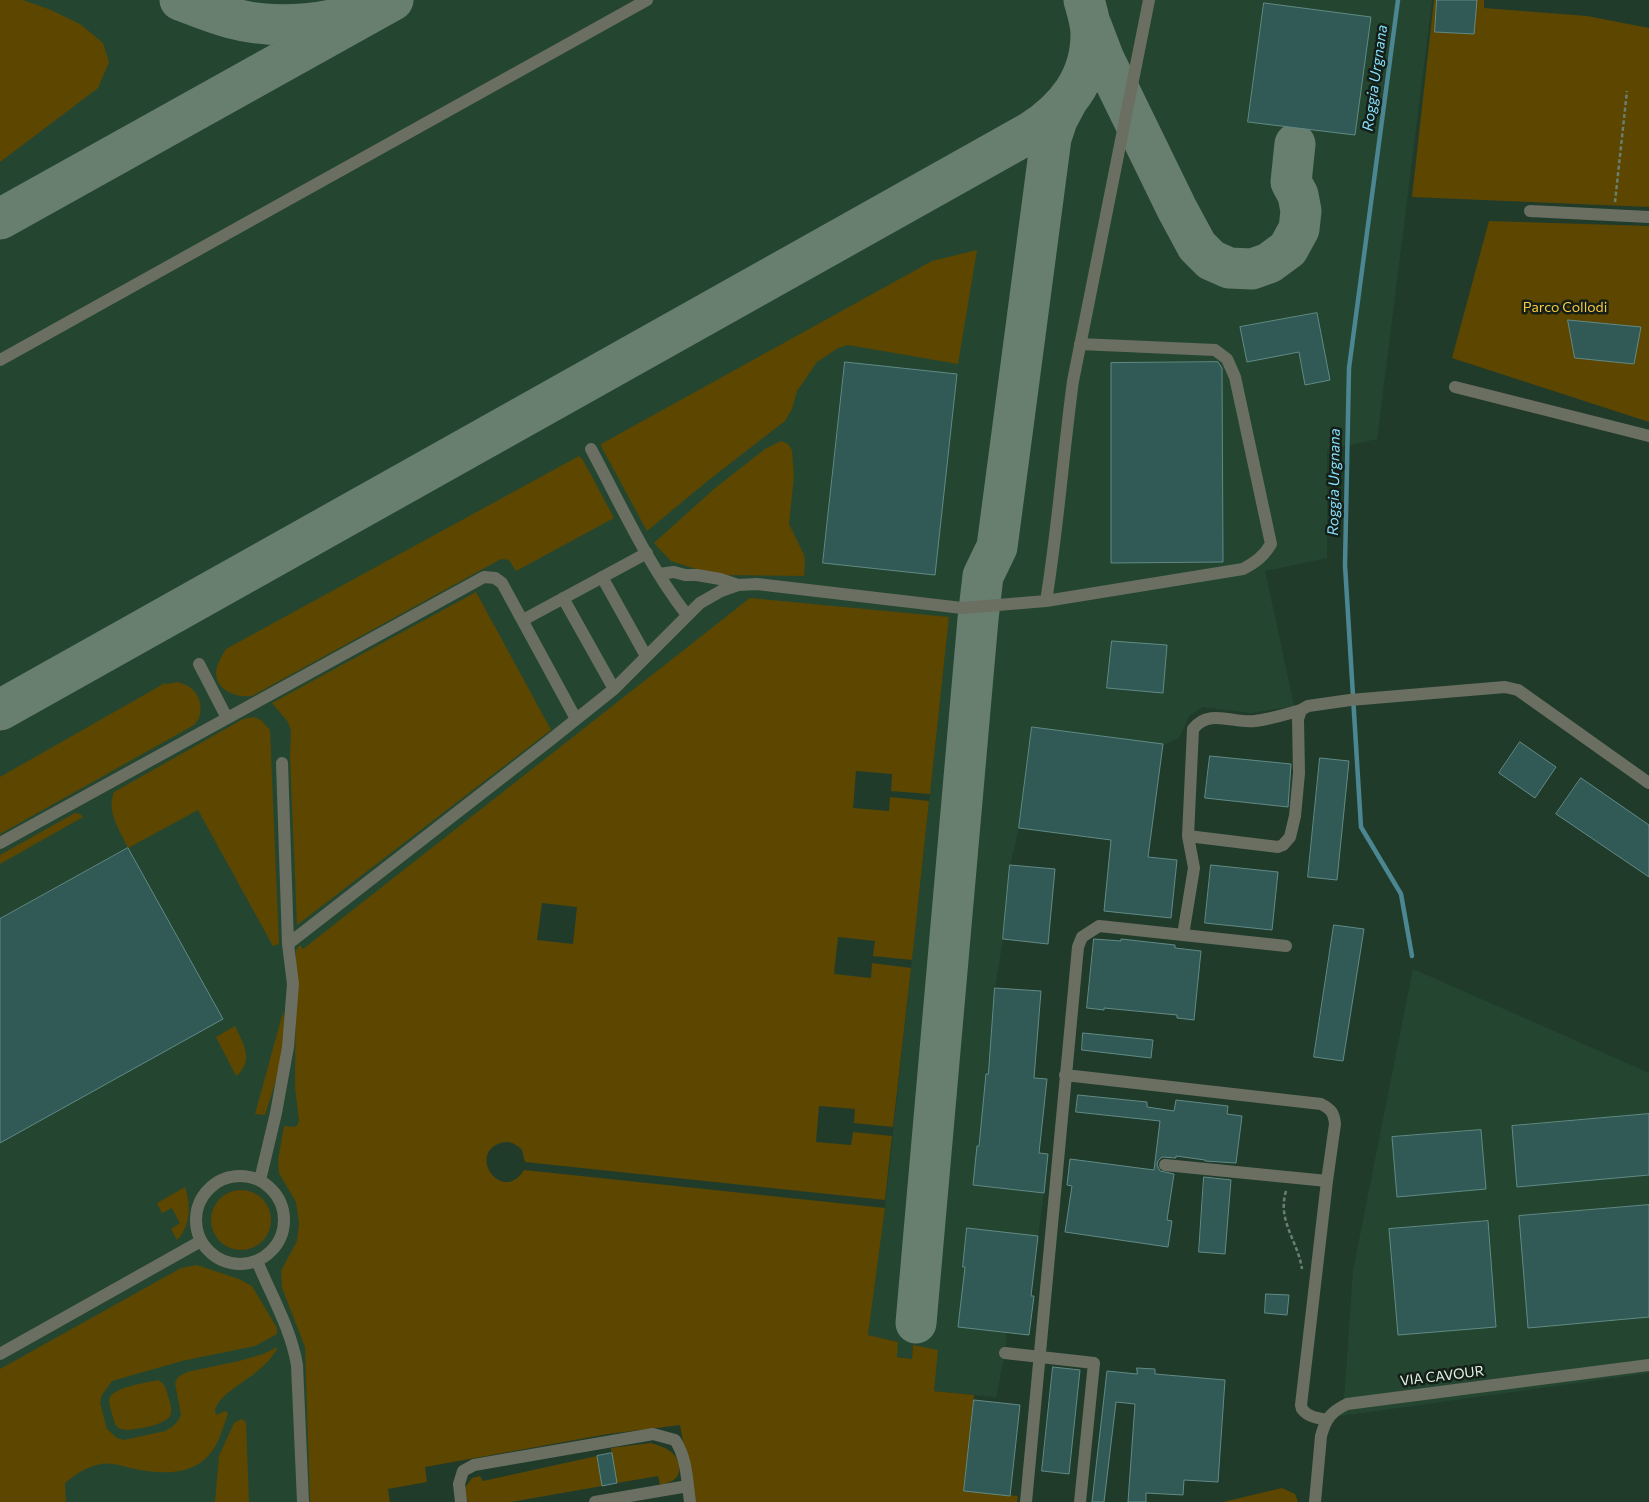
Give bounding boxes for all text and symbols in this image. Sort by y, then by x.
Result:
water label: Roggia Urgnana [1359,24,1391,132]
park label: Parco Collodi [1523,299,1607,315]
water label: Roggia Urgnana [1324,428,1344,536]
street label: VIA CAVOUR [1399,1363,1485,1389]

